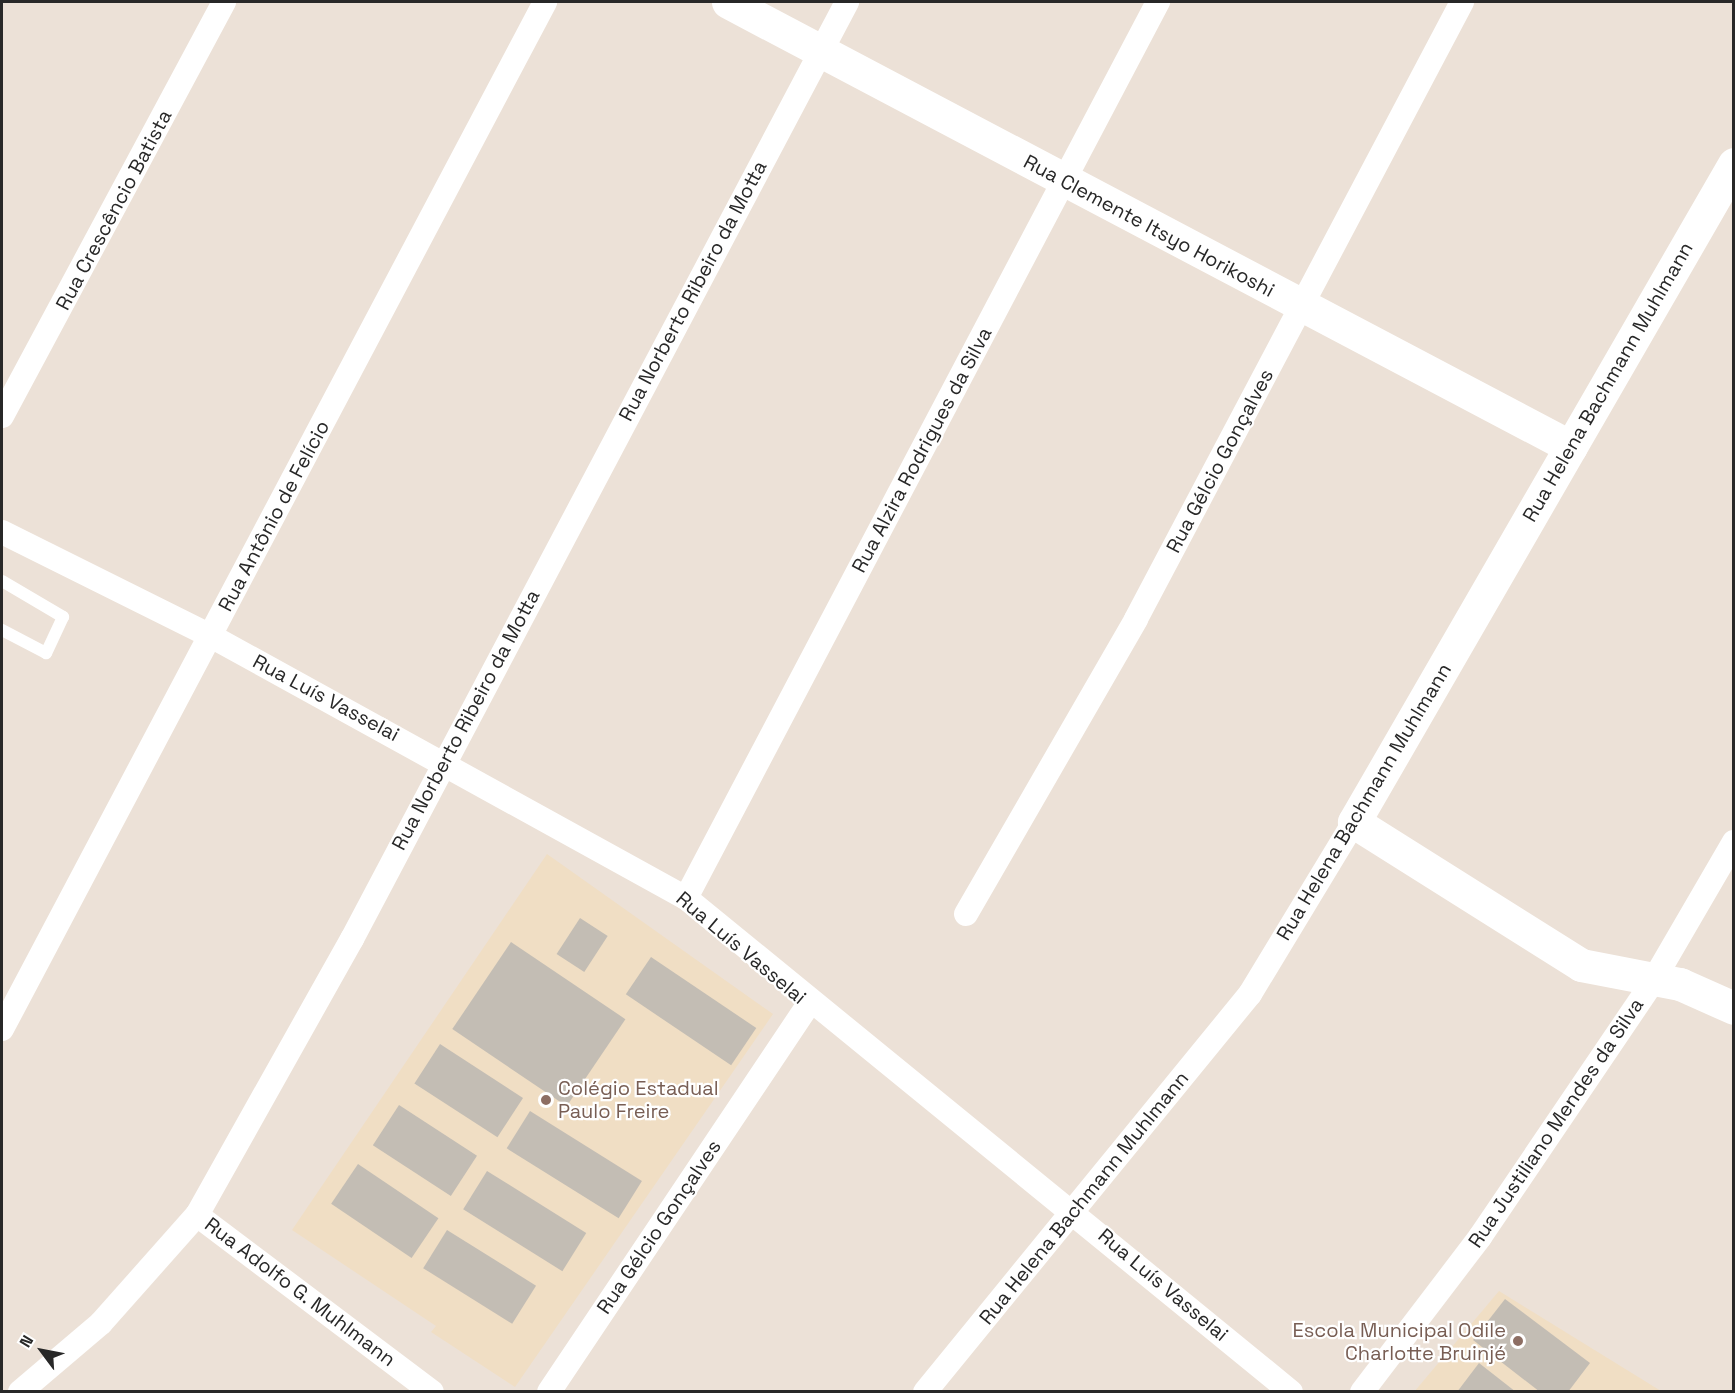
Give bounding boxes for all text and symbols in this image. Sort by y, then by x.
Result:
street label: Rua Crescêncio Batista [51,106,177,314]
street label: Rua Clemente Itsyo Horikoshi [1020,150,1278,302]
street label: Rua Norberto Ribeiro da Motta [614,157,772,425]
street label: Rua Helena Bachmann Muhlmann [1518,238,1698,526]
street label: Rua Alzira Rodrigues da Silva [847,323,997,577]
street label: Rua Gélcio Gonçalves [1161,365,1279,557]
street label: Rua Antônio de Felício [213,416,335,616]
street label: Rua Norberto Ribeiro da Motta [387,586,545,854]
street label: Rua Luís Vasselai [249,649,403,747]
street label: Rua Helena Bachmann Muhlmann [1272,659,1456,945]
street label: Rua Luís Vasselai [671,887,811,1009]
street label: Rua Justiliano Mendes da Silva [1463,994,1649,1252]
street label: Rua Helena Bachmann Muhlmann [974,1066,1194,1330]
place label: Colégio Estadual Paulo Freire [558,1076,719,1123]
marker: Colégio Estadual Paulo Freire [539,1093,553,1107]
street label: Rua Gélcio Gonçalves [592,1135,726,1319]
street label: Rua Adolfo G. Muhlmann [200,1212,400,1372]
street label: Rua Luís Vasselai [1093,1224,1233,1346]
place label: Escola Municipal Odile Charlotte Bruinjé [1292,1318,1506,1365]
north arrow [12,1321,72,1381]
text: N [15,1331,38,1351]
marker: Escola Municipal Odile Charlotte Bruinjé [1511,1334,1525,1348]

